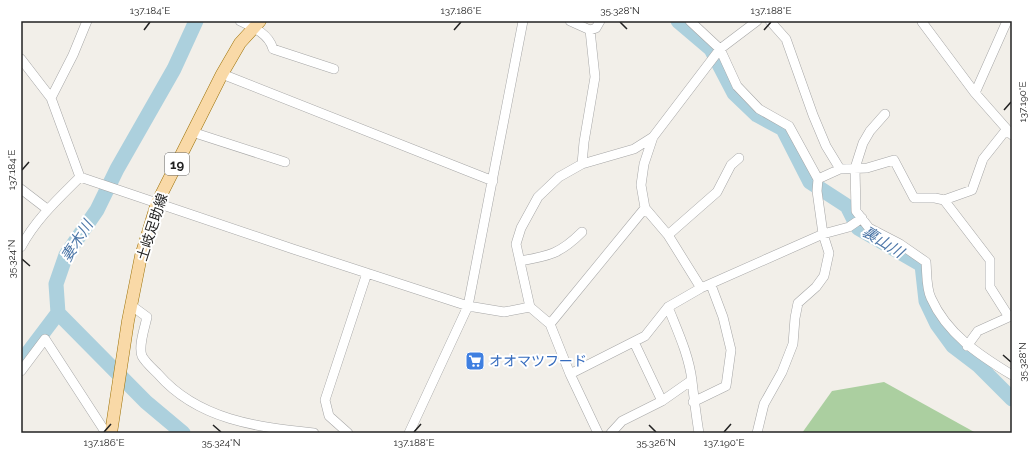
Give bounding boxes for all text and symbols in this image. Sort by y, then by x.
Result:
text: 137.184°E [130,5,170,16]
text: 137.186°E [440,5,482,16]
text: 35.328°N [600,5,640,16]
text: 137.188°E [750,5,792,16]
text: 137.190°E [1017,82,1028,122]
text: 137.184°E [6,150,17,190]
road number: 19 [165,153,189,175]
street label: 土岐足助線 [134,191,170,263]
water label: 妻木川 [57,215,98,265]
water label: 裏山川 [859,222,909,263]
text: 35.324°N [6,240,17,278]
text: 35.328°N [1017,342,1028,382]
supermarket icon: オオマツフード [464,350,486,372]
place label: オオマツフード [489,353,587,369]
text: 137.186°E [83,437,125,448]
text: 35.324°N [202,437,240,448]
text: 137.188°E [393,437,435,448]
text: 35.326°N [636,437,676,448]
text: 137.190°E [704,437,744,448]

